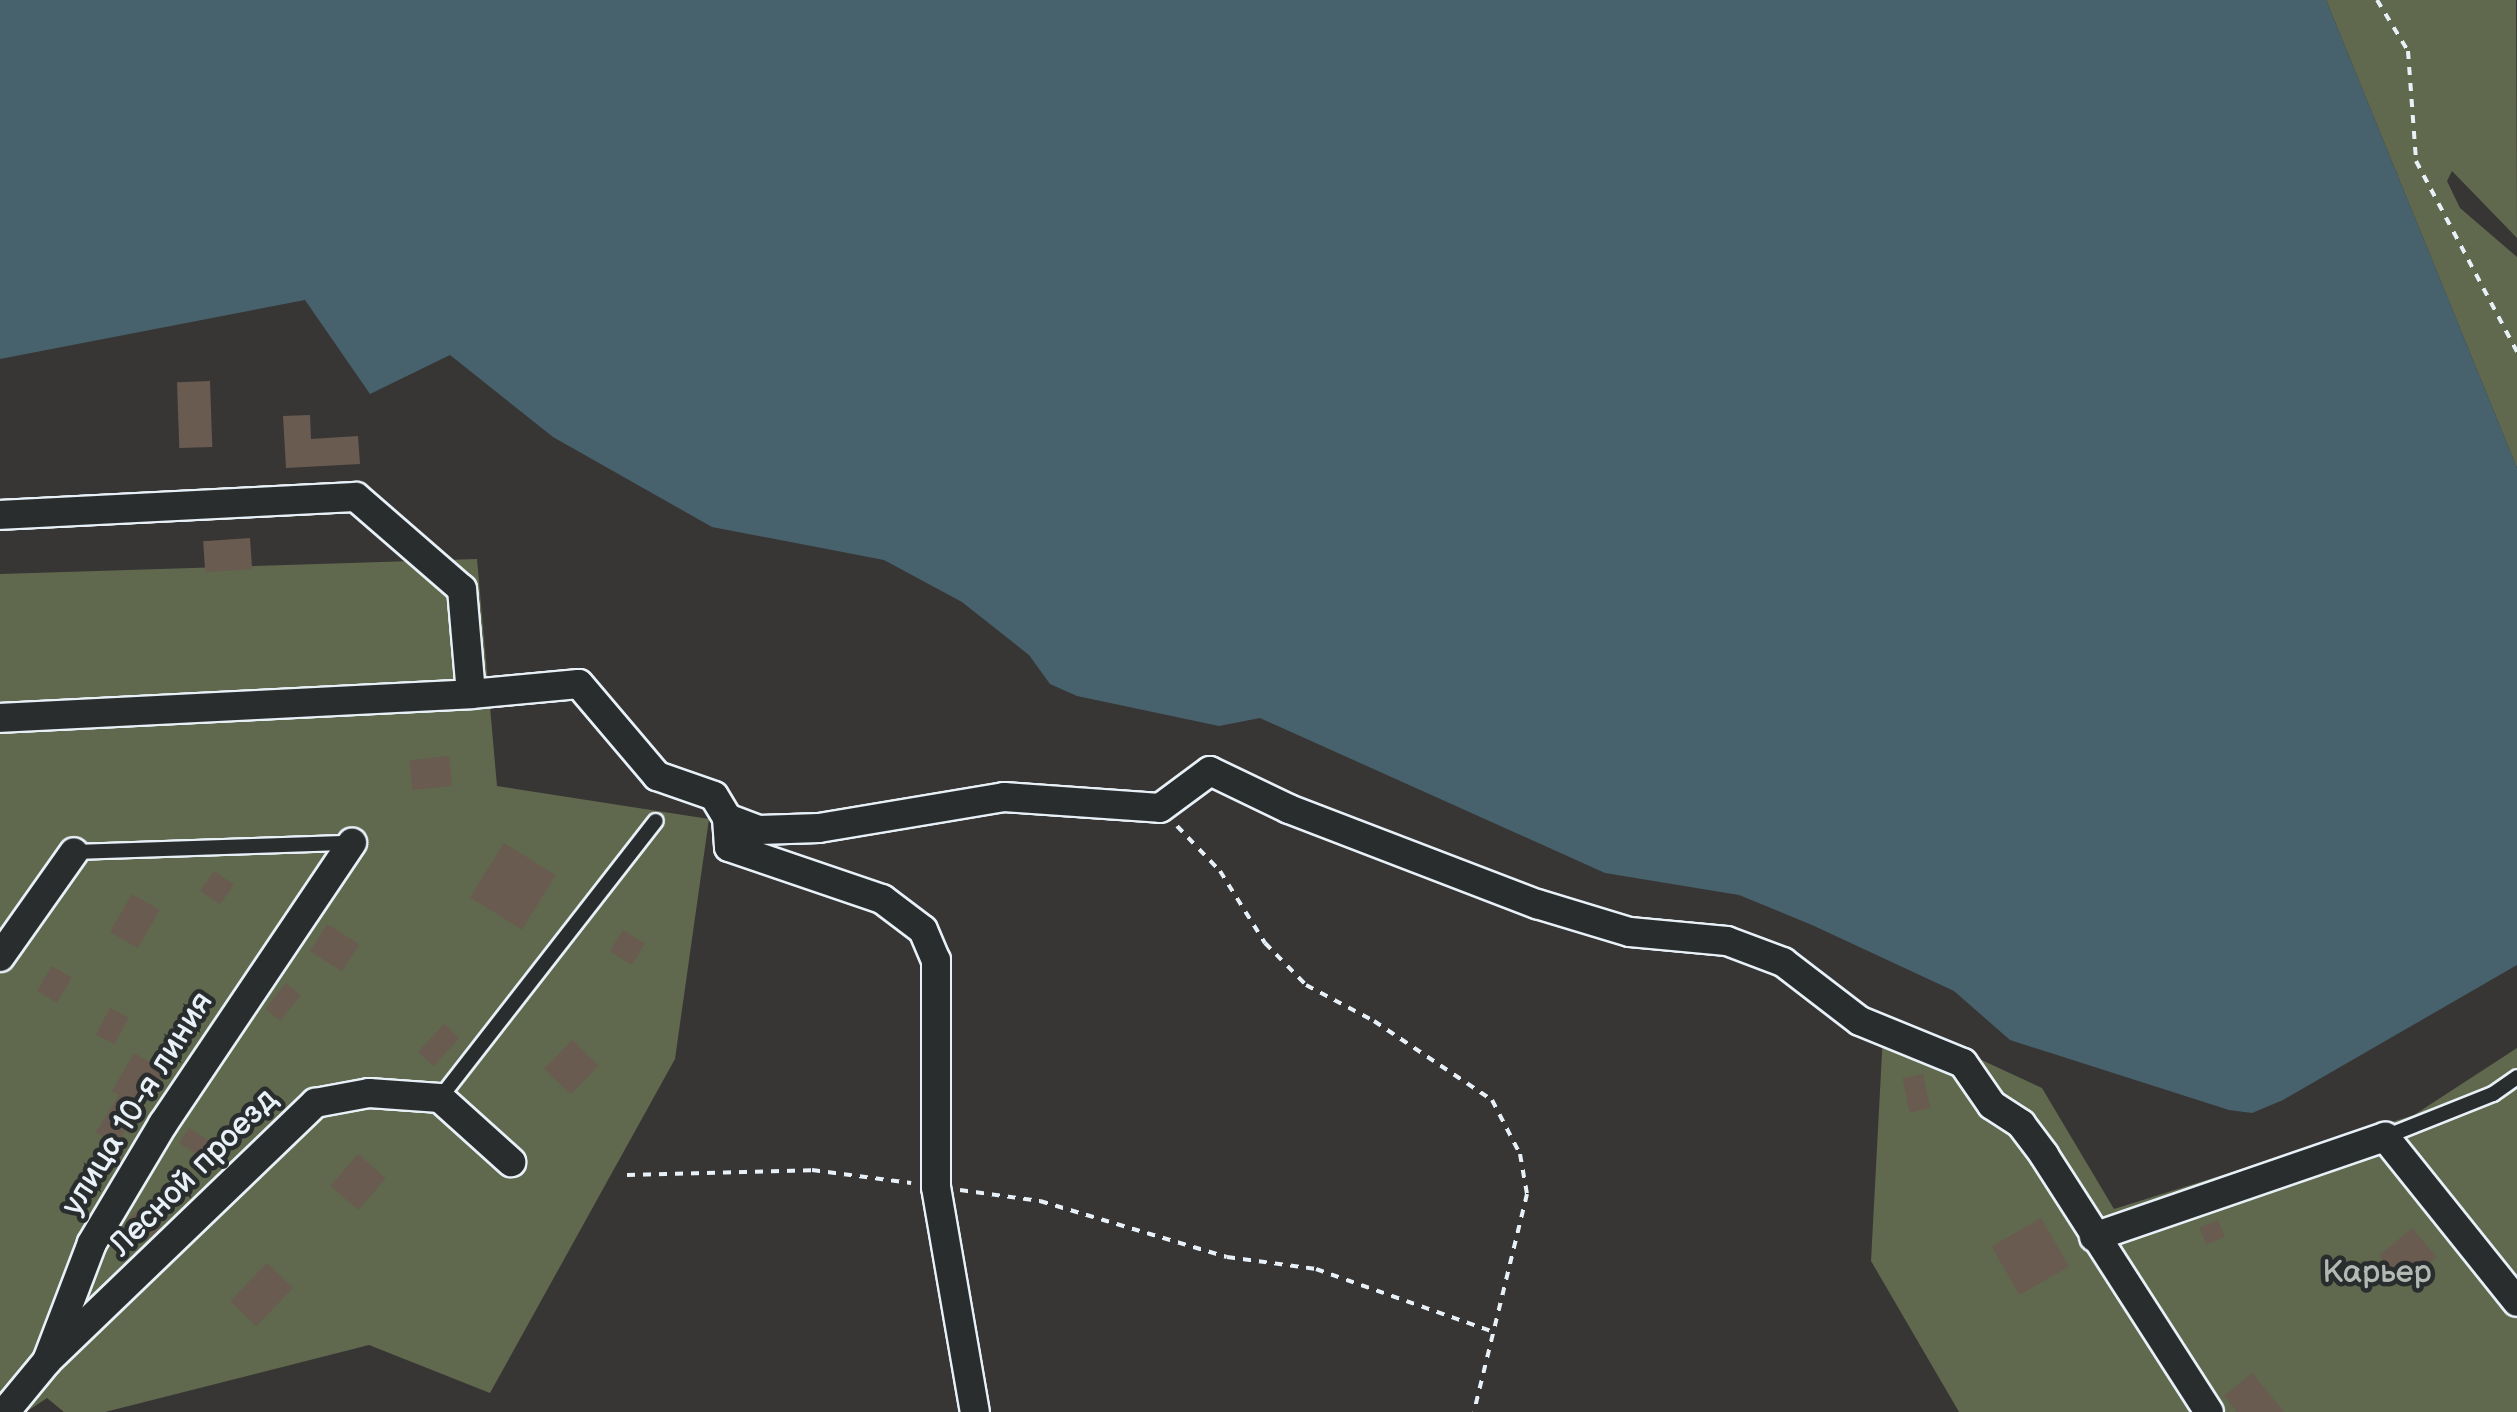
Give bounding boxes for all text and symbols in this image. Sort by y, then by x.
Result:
street label: улица 10-я линия [54,985,222,1223]
street label: Лесной проезд [102,1081,286,1265]
park label: Карьер [2322,1254,2432,1292]

